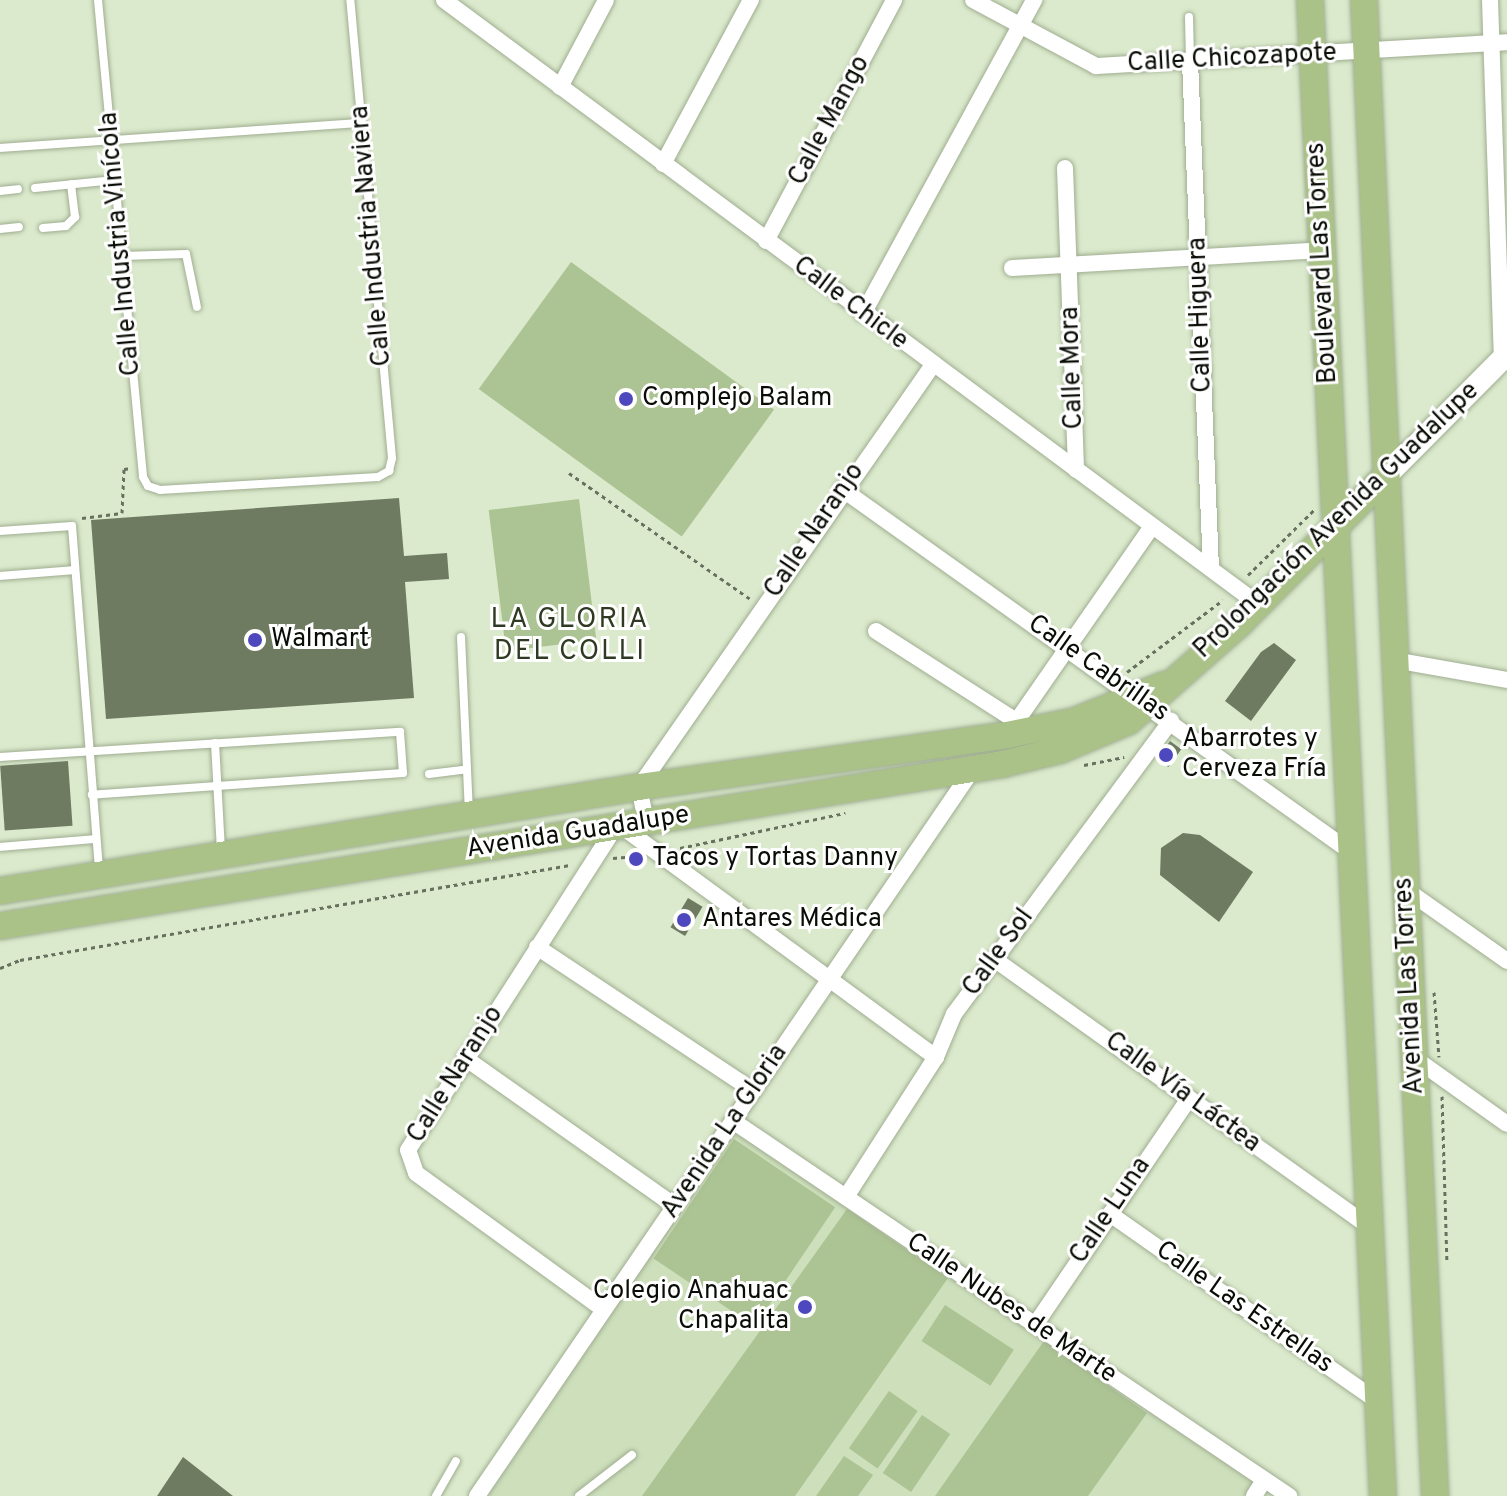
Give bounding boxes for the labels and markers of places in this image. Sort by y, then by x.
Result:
place label: Complejo Balam [642,383,832,415]
marker: Complejo Balam [617,390,635,408]
place label: Walmart [271,624,369,656]
marker: Walmart [246,631,264,649]
place label: Abarrotes y Cerveza Fría [1182,724,1326,786]
marker: Abarrotes y Cerveza Fría [1157,746,1175,764]
place label: Tacos y Tortas Danny [652,843,899,875]
marker: Tacos y Tortas Danny [627,850,645,868]
place label: Antares Médica [702,904,882,936]
marker: Antares Médica [673,909,695,931]
place label: Colegio Anahuac Chapalita [592,1276,789,1338]
marker: Colegio Anahuac Chapalita [796,1298,814,1316]

